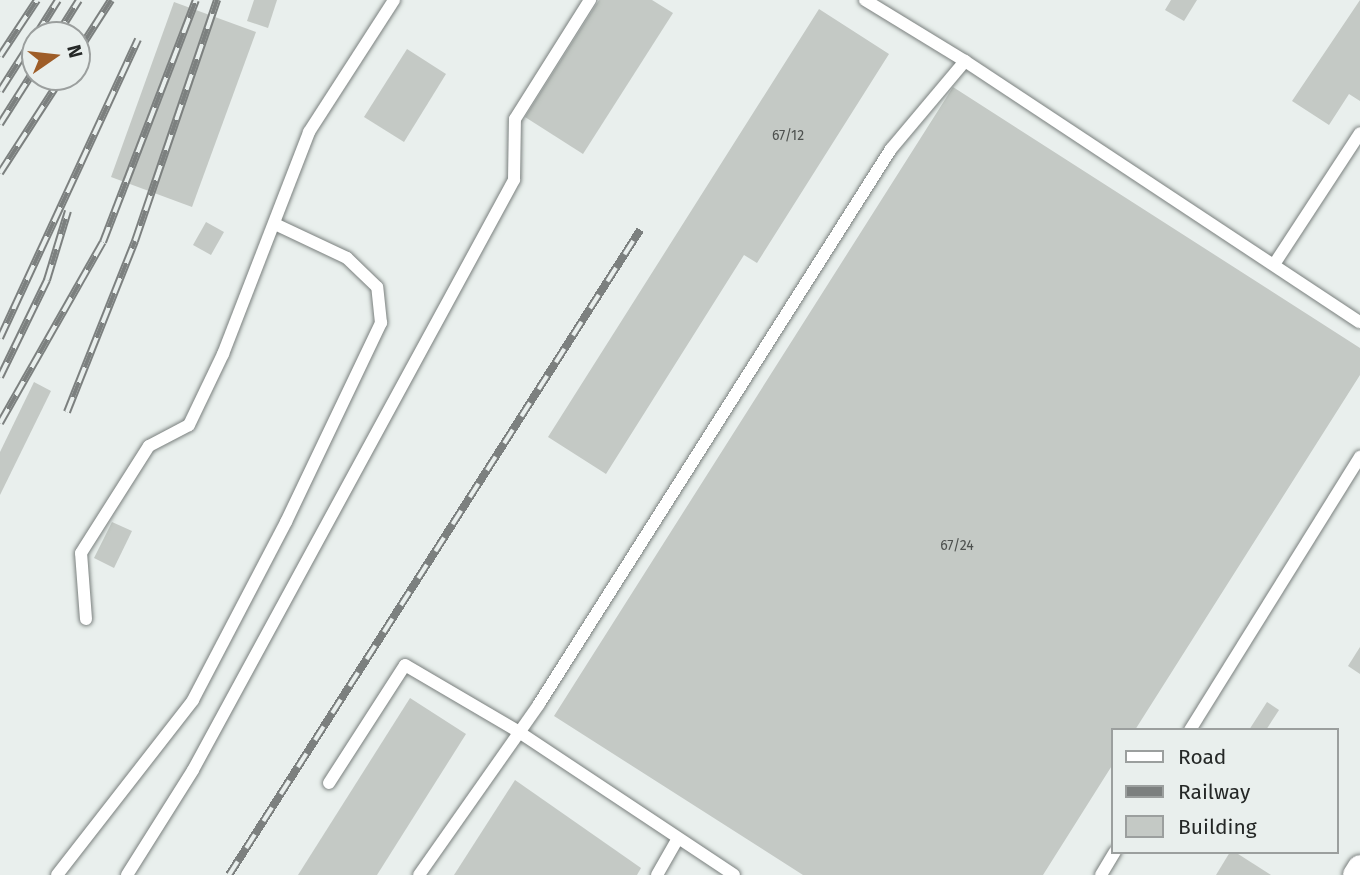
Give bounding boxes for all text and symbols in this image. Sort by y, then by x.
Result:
north arrow [21,21,91,91]
text: N [62,42,88,60]
house number: 67/12 [772,128,804,144]
house number: 67/24 [940,538,974,554]
legend [1112,728,1339,854]
text: Road [1178,744,1226,770]
text: Railway [1178,779,1250,805]
text: Building [1178,814,1257,840]

